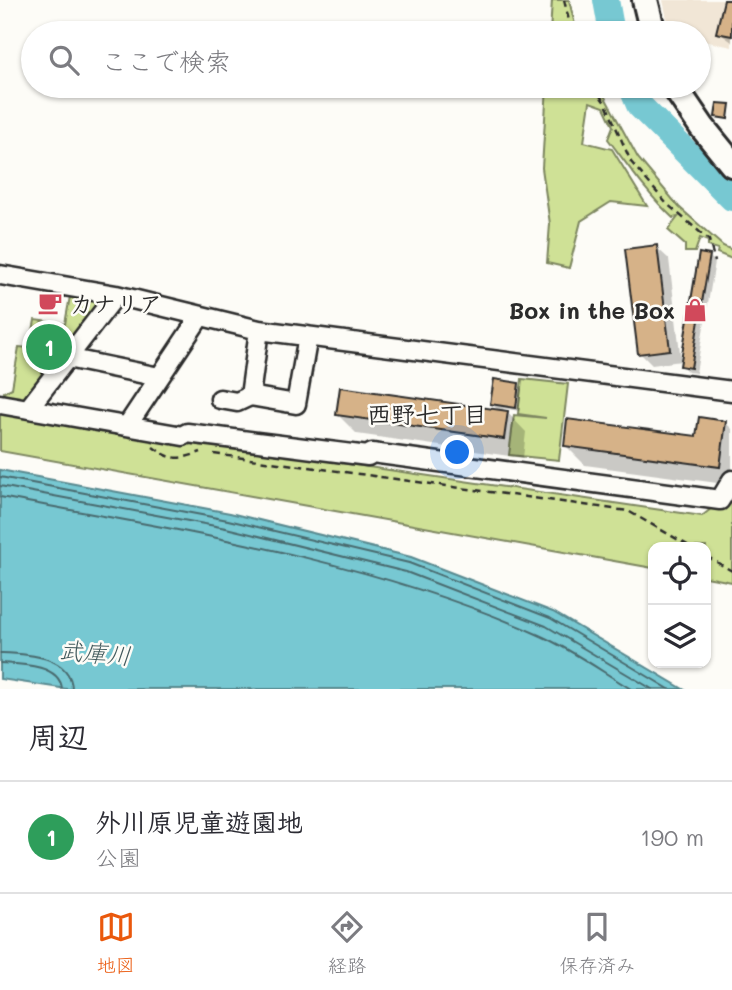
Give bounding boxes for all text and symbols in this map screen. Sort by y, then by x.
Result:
search box [21,21,711,98]
icon: search [45,41,83,79]
text: ここで検索 [101,44,231,78]
place label: カナリア [70,288,162,318]
cafe icon: カナリア [36,289,64,317]
place label: Box in the Box [509,295,675,325]
shop icon: Box in the Box [681,296,709,324]
pin: 1 [26,321,72,373]
district label: 西野七丁目 [367,398,487,429]
your location [440,435,474,469]
map controls [648,542,711,668]
button: locate [648,542,711,605]
button: layers [648,605,711,668]
water label: 武庫川 [58,633,132,671]
text: 周辺 [28,716,88,756]
text: 外川原児童遊園地 [95,805,303,839]
text: 1 [46,822,56,852]
text: 190 m [640,822,704,852]
text: 公園 [95,842,141,872]
tab: 地図 [97,908,135,977]
tab: 経路 [328,908,366,977]
tab: 保存済み [559,908,635,977]

